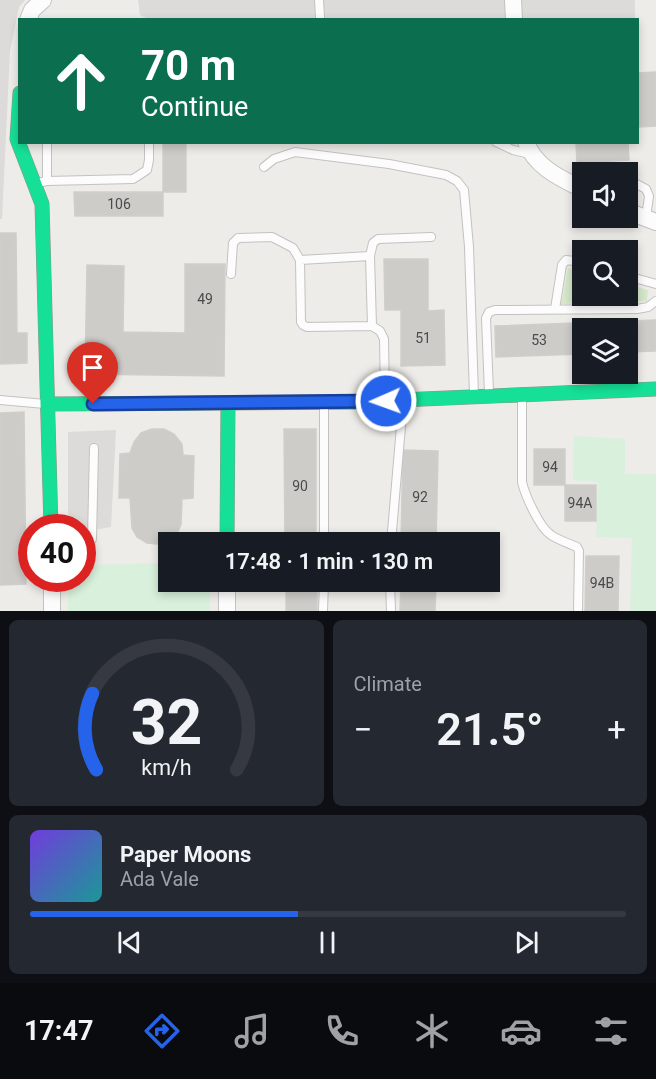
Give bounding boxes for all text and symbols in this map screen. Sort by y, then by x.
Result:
text: 70 m [141,41,236,90]
icon: ahead [42,42,120,120]
text: Continue [141,91,248,123]
map controls [572,162,638,384]
button: sound [572,162,638,228]
house number: 106 [107,196,131,212]
button: search [572,240,638,306]
house number: 49 [197,291,213,307]
button: layers [572,318,638,384]
house number: 51 [415,330,431,346]
house number: 53 [531,332,547,348]
pin [67,342,118,404]
icon: arrive [76,351,109,384]
position arrow [354,369,418,433]
house number: 94 [542,459,558,475]
house number: 90 [292,478,308,494]
house number: 92 [412,489,428,505]
house number: 94A [568,495,592,511]
speed limit sign: 40 [18,514,96,592]
text: 17:48 · 1 min · 130 m [225,549,433,574]
house number: 94B [590,575,614,591]
text: Climate [354,672,422,696]
text: 32 [130,686,202,759]
text: 21.5° [436,703,543,756]
text: − [354,710,372,749]
text: + [607,710,626,749]
text: km/h [141,755,191,780]
text: Paper Moons [120,842,251,867]
text: Ada Vale [120,867,199,891]
icon: previous [113,926,146,959]
icon: pause [311,926,344,959]
icon: next [510,926,543,959]
icon: directions [141,1010,183,1052]
icon: music [231,1010,273,1052]
icon: phone [321,1010,363,1052]
icon: climate [411,1010,453,1052]
icon: car [500,1010,542,1052]
icon: filters [590,1010,632,1052]
text: 17:47 [24,1015,93,1047]

